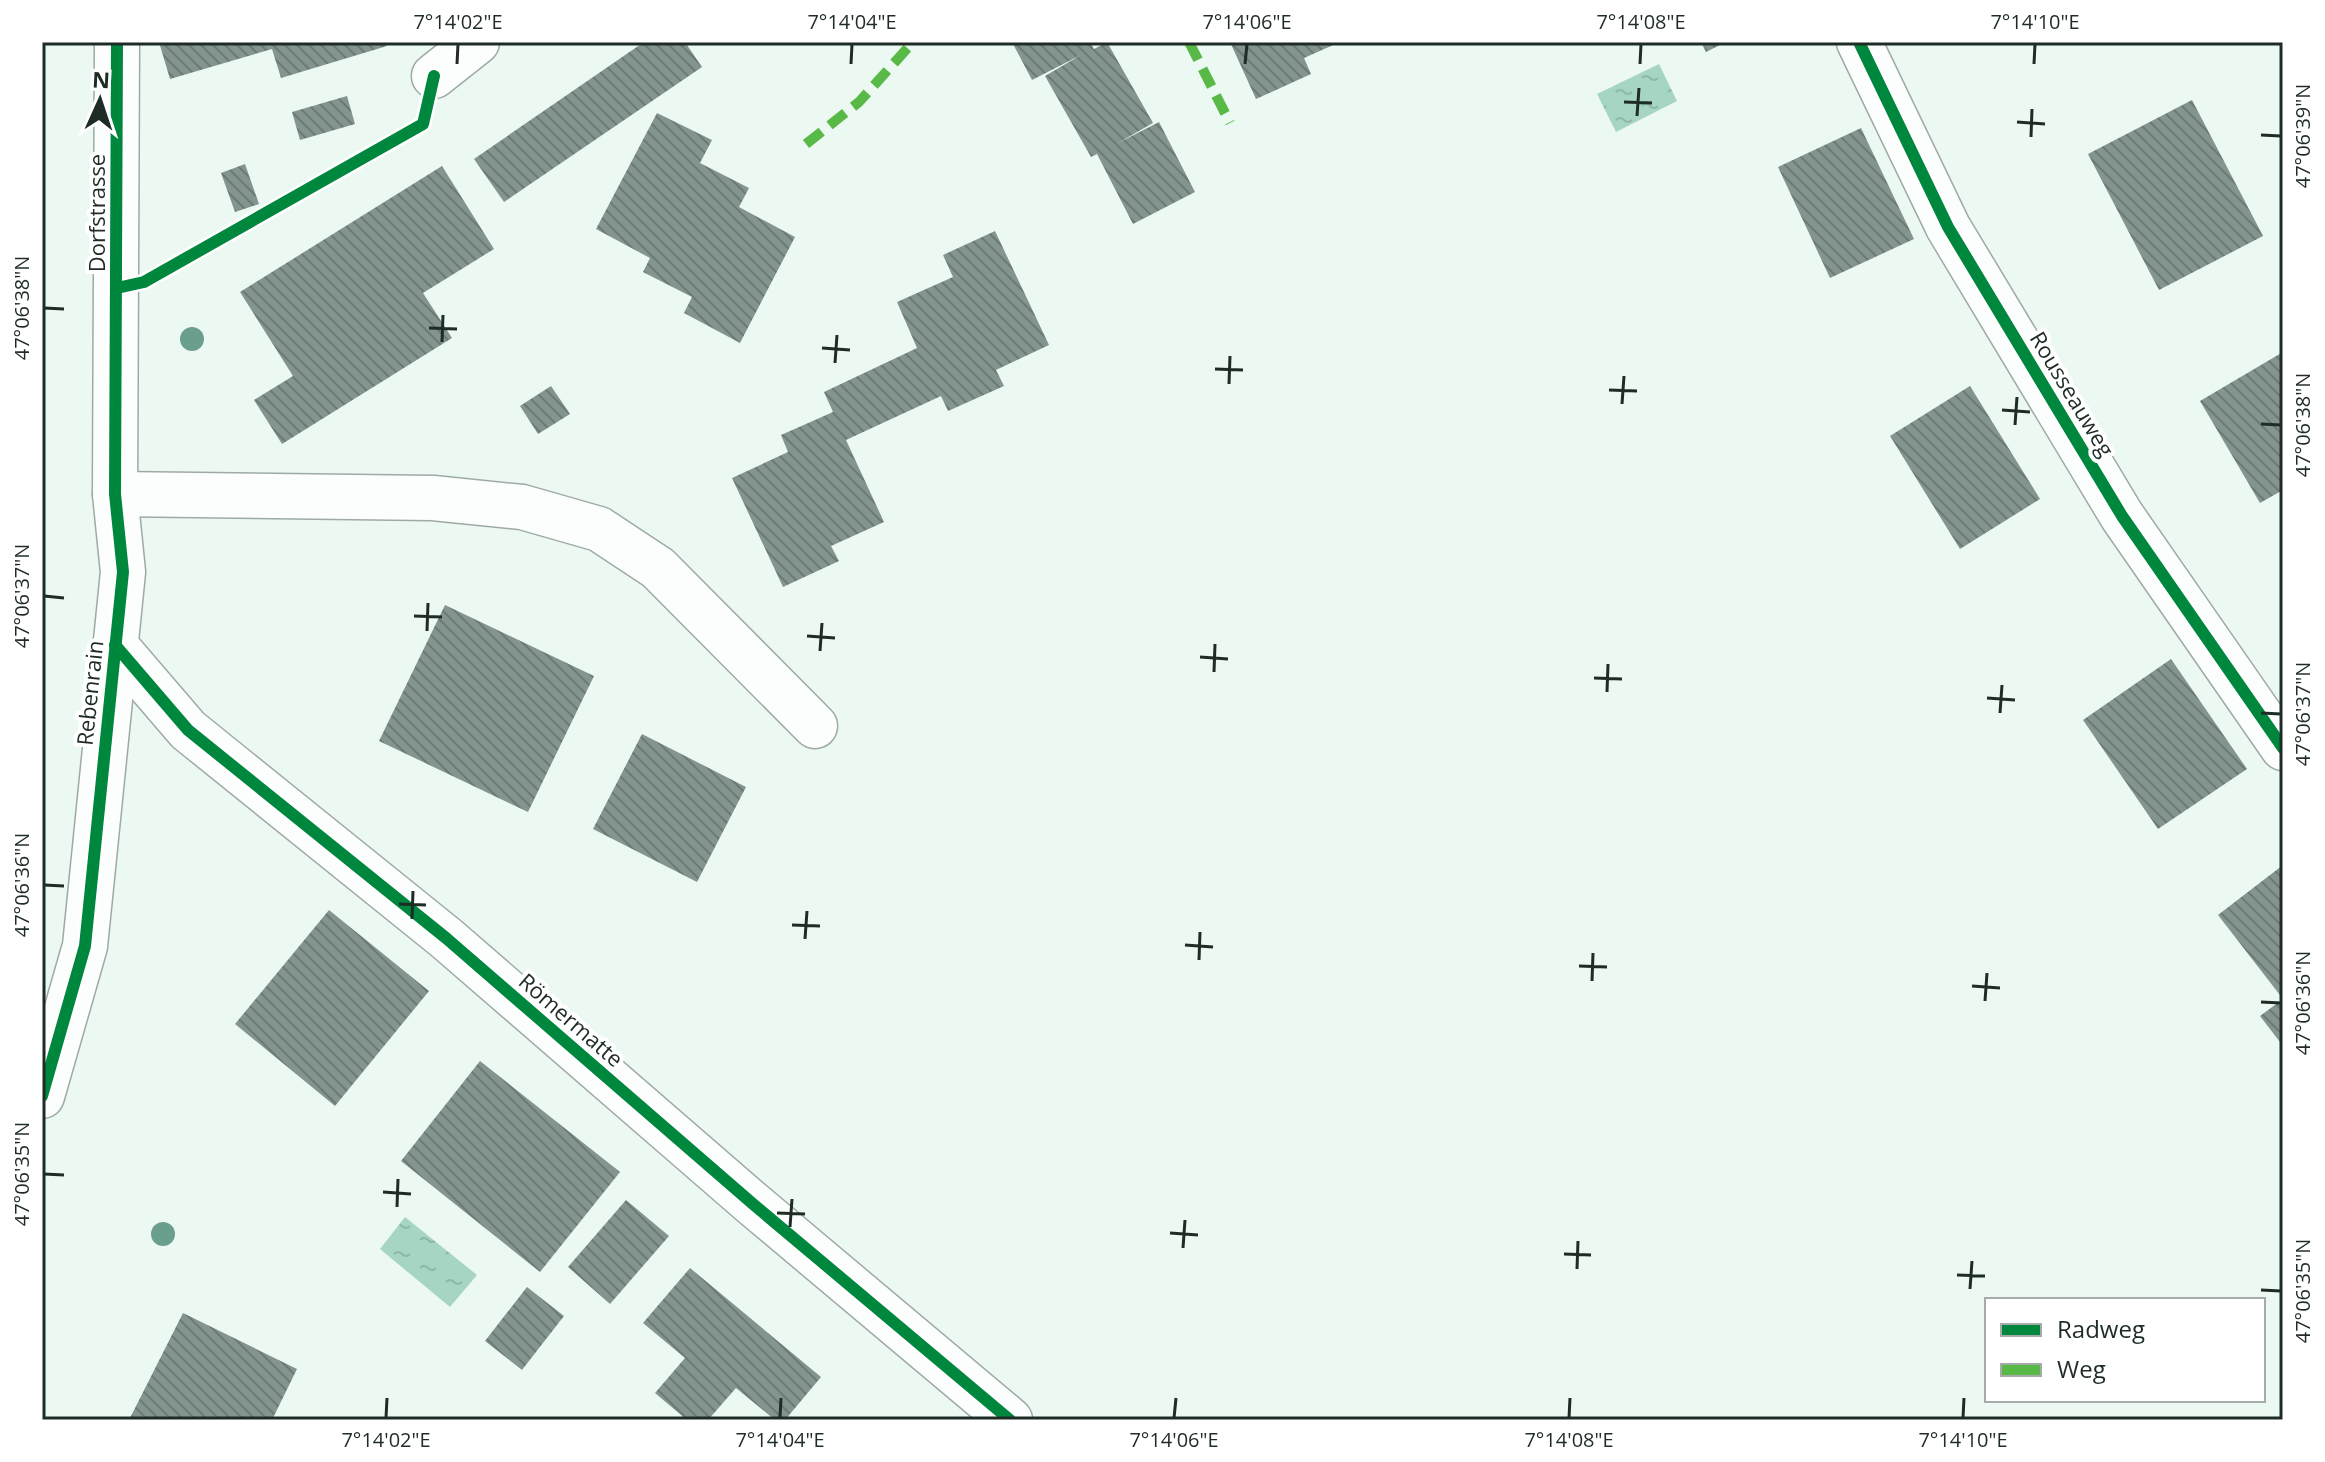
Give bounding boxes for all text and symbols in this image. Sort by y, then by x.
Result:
text: 7°14'02"E [413,8,503,35]
text: 7°14'04"E [807,8,897,35]
text: 7°14'06"E [1202,8,1292,35]
text: 7°14'08"E [1596,8,1686,35]
text: 7°14'10"E [1990,8,2080,35]
north arrow [60,60,140,140]
text: N [91,64,111,94]
text: 47°06'39"N [2289,84,2316,188]
street label: Dorfstrasse [81,154,111,272]
text: 47°06'38"N [8,256,35,360]
street label: Rousseauweg [2024,325,2122,462]
text: 47°06'38"N [2289,373,2316,477]
text: 47°06'37"N [8,544,35,648]
street label: Rebenrain [69,639,109,747]
text: 47°06'37"N [2289,662,2316,766]
text: 47°06'36"N [8,833,35,937]
text: 47°06'36"N [2289,951,2316,1055]
street label: Römermatte [513,966,630,1073]
text: 47°06'35"N [8,1122,35,1226]
text: 47°06'35"N [2289,1239,2316,1343]
legend [1985,1298,2265,1402]
text: Radweg [2057,1312,2145,1345]
text: Weg [2057,1352,2106,1385]
text: 7°14'02"E [341,1426,431,1453]
text: 7°14'04"E [735,1426,825,1453]
text: 7°14'06"E [1129,1426,1219,1453]
text: 7°14'08"E [1524,1426,1614,1453]
text: 7°14'10"E [1918,1426,2008,1453]

